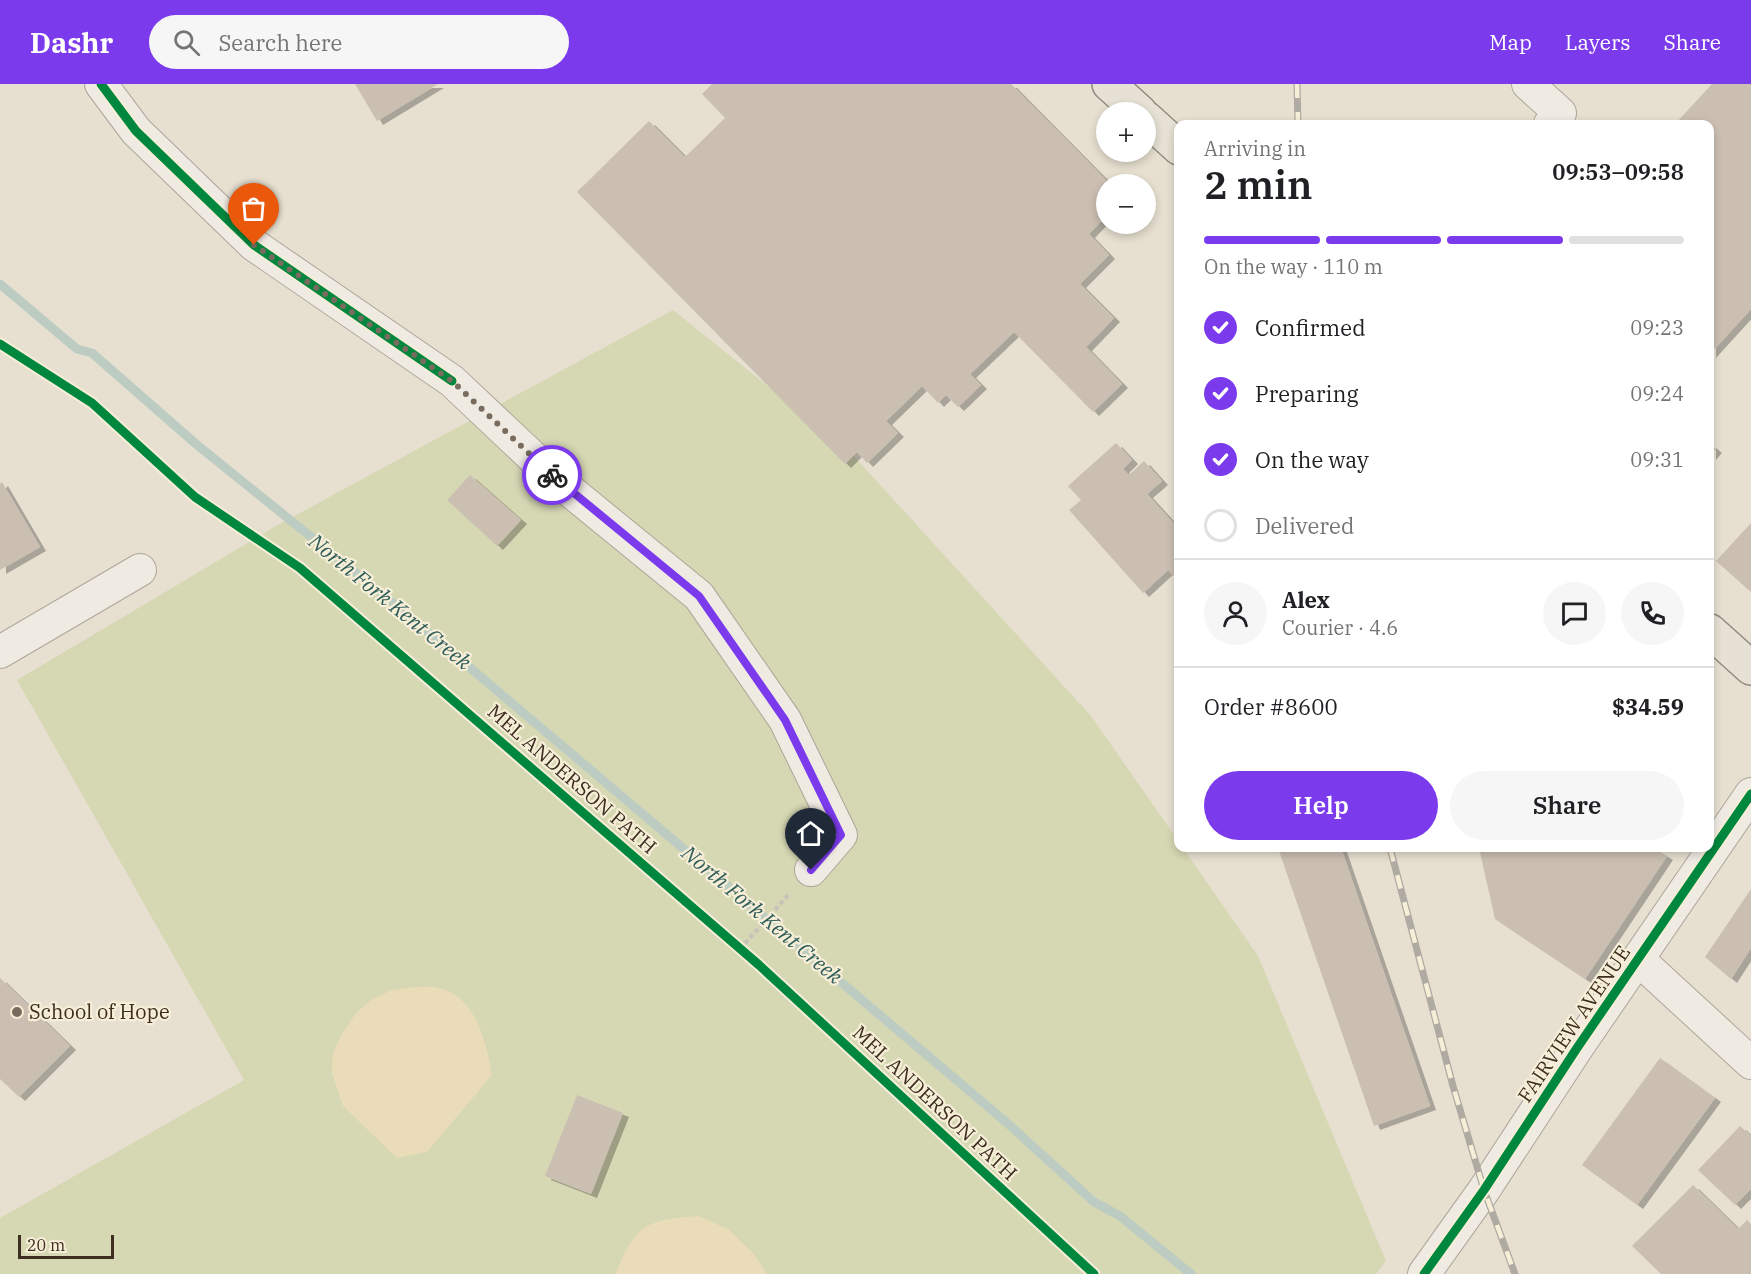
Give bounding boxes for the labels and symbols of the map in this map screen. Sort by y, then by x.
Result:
pin [228,183,279,245]
courier [522,445,582,505]
water label: North Fork Kent Creek [303,526,478,676]
street label: MEL ANDERSON PATH [482,698,663,860]
pin [785,808,836,870]
water label: North Fork Kent Creek [676,838,850,990]
street label: FAIRVIEW AVENUE [1511,940,1636,1108]
place label: School of Hope [29,998,170,1025]
marker: School of Hope [10,1005,24,1019]
street label: MEL ANDERSON PATH [847,1019,1023,1186]
scale bar [18,1232,114,1260]

